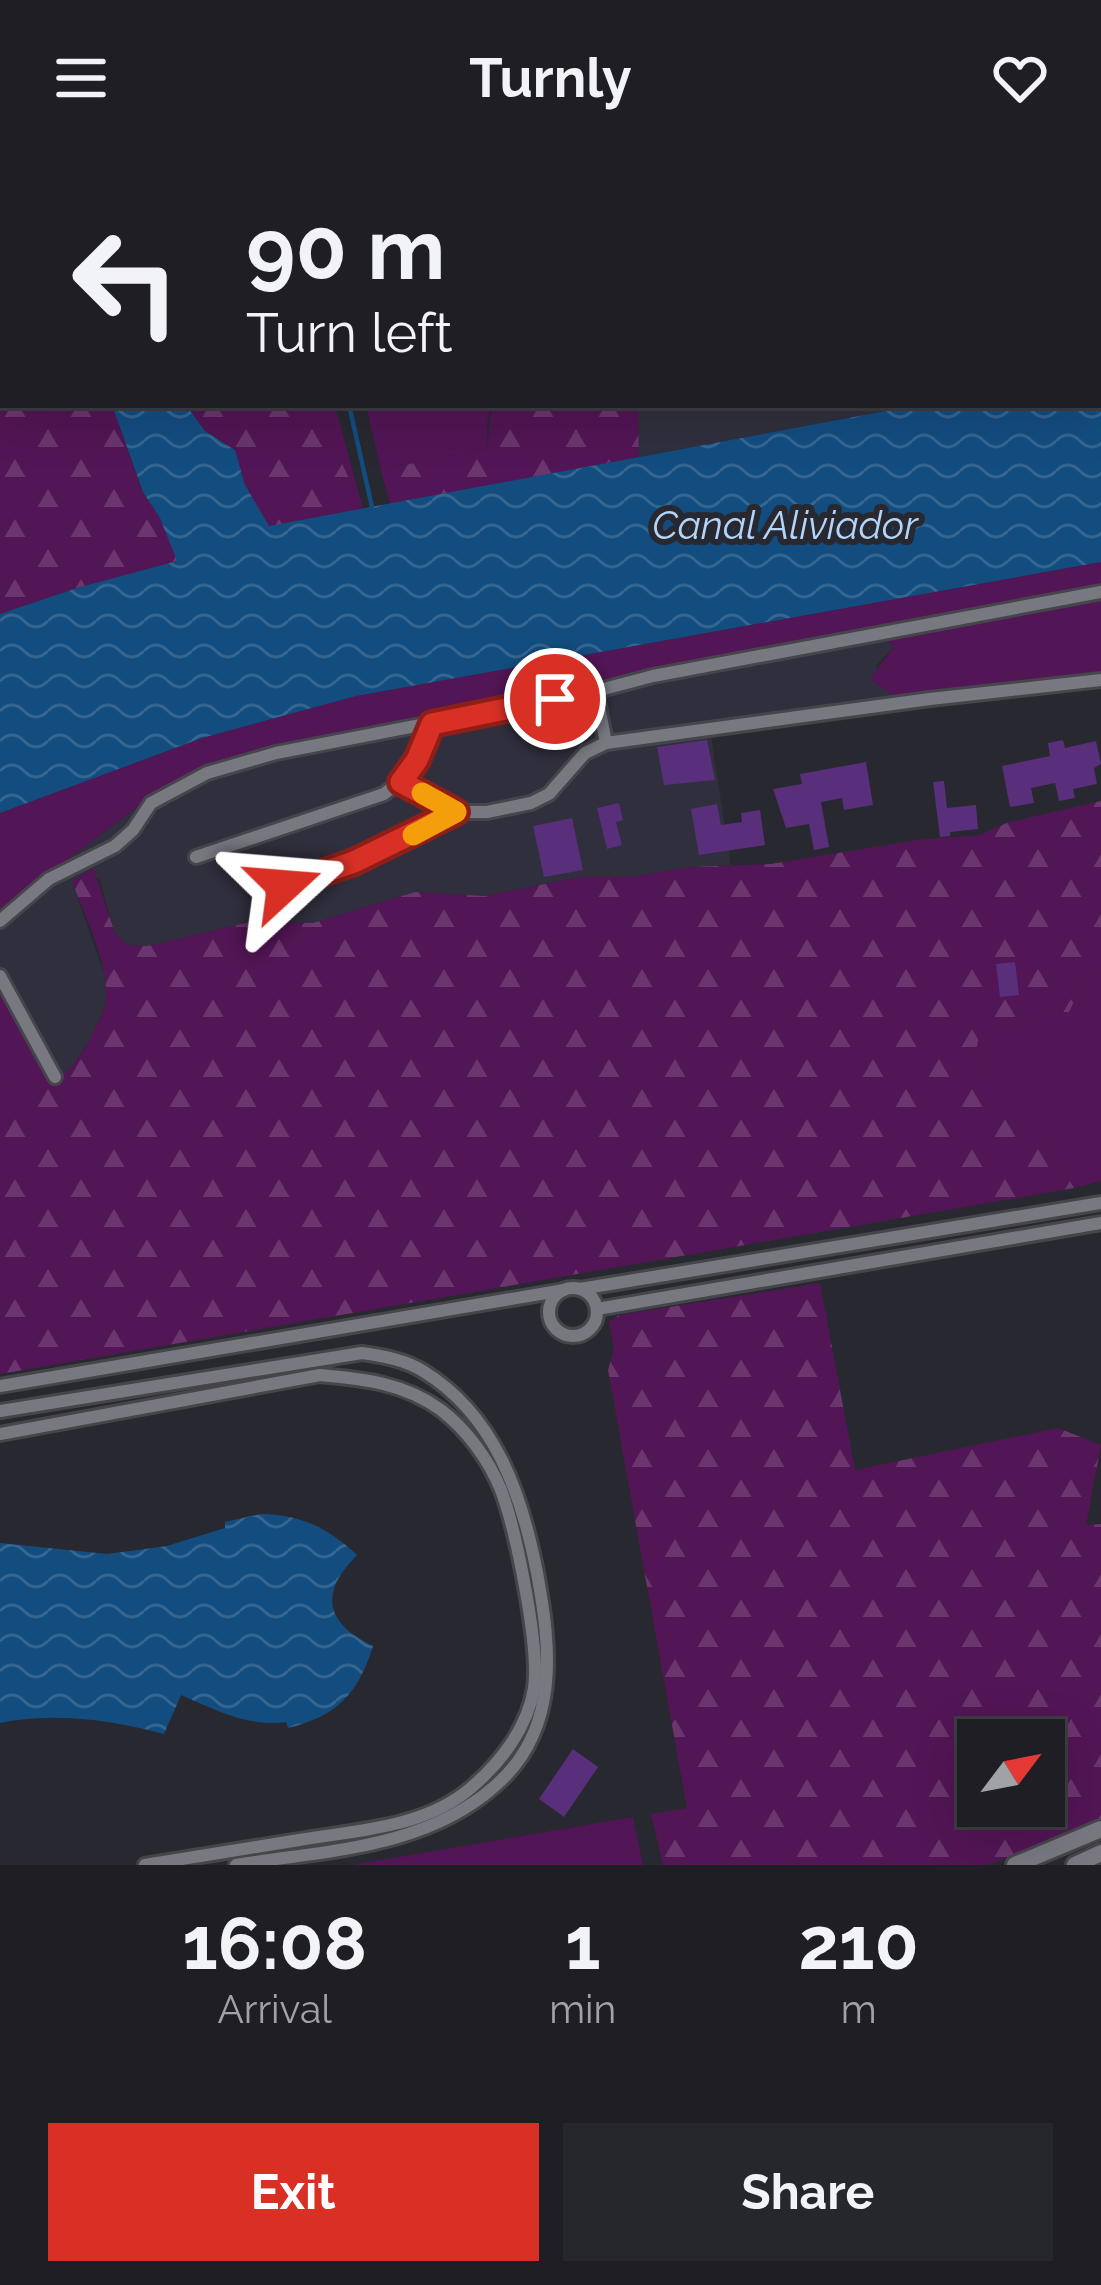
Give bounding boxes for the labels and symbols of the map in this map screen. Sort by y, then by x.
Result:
water label: Canal Aliviador [652,502,919,548]
pin [504,648,606,750]
position arrow [221,823,347,949]
north arrow [957,1719,1065,1827]

